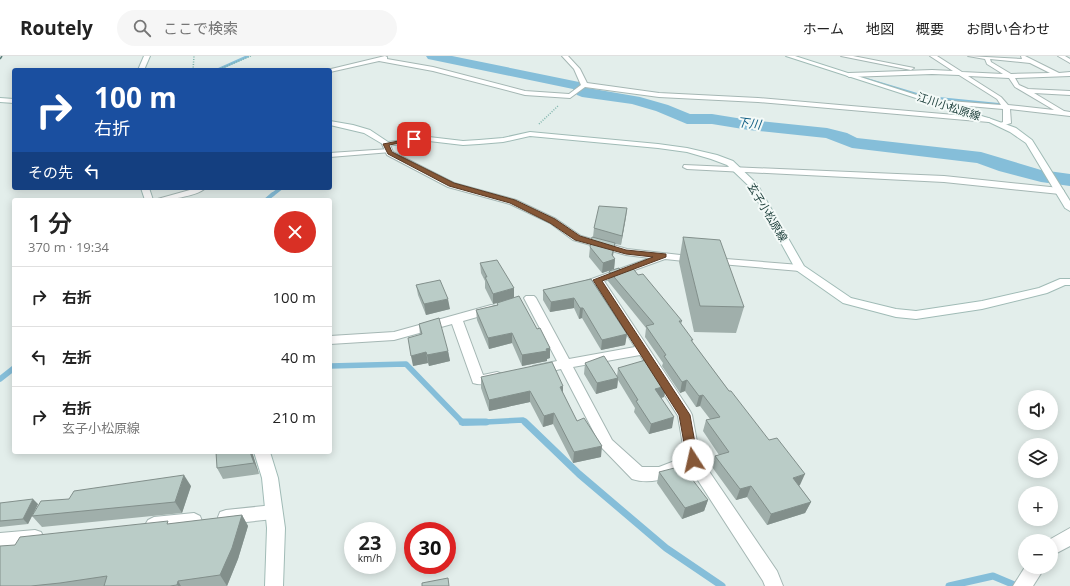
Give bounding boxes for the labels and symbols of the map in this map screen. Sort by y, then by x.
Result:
street label: 江川小松原線 [915,89,983,123]
water label: 下川 [736,113,764,133]
pin [397,122,431,156]
street label: 玄子小松原線 [745,180,791,244]
position arrow [672,439,714,481]
speed limit sign: 30 [404,522,456,574]

